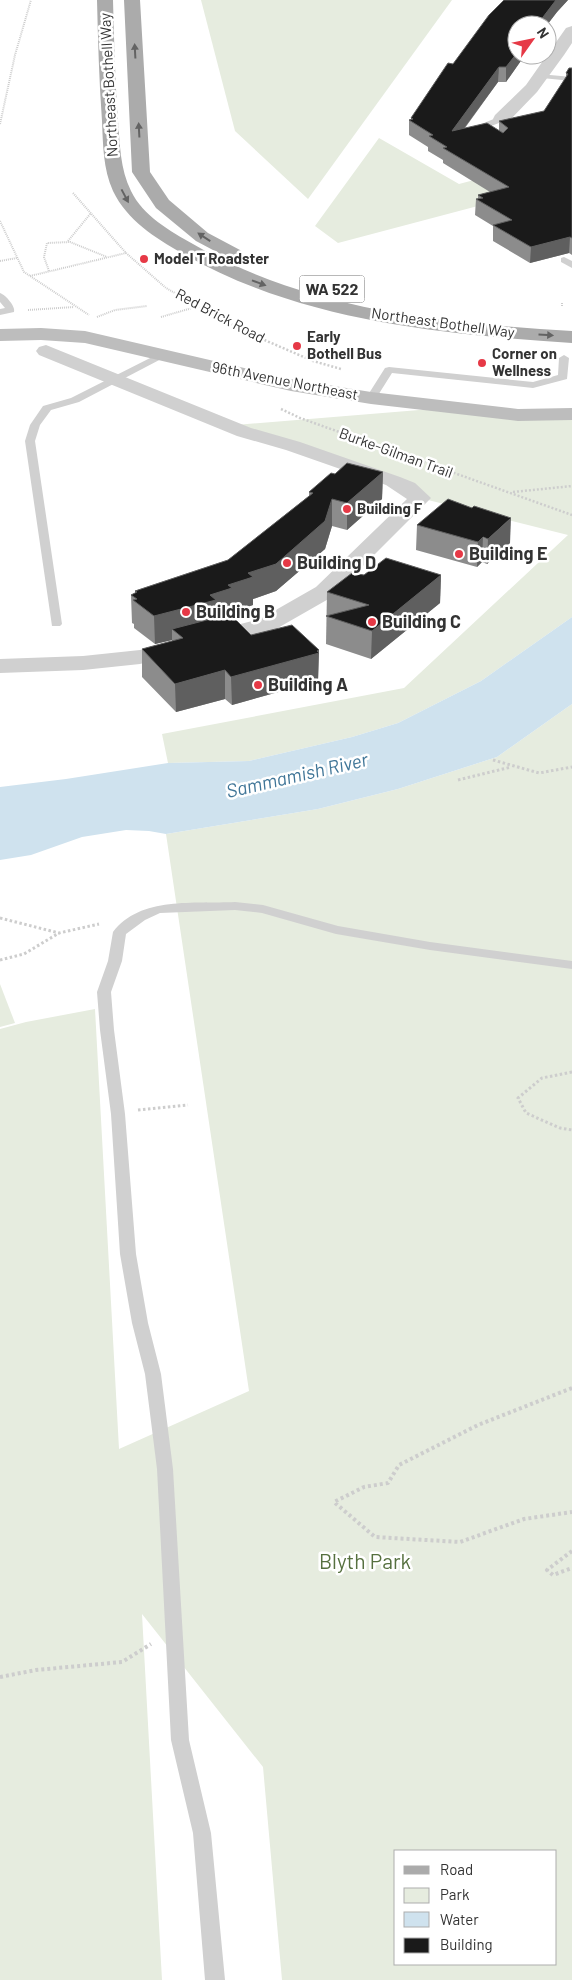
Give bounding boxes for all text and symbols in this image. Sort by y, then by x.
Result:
street label: Northeast Bothell Way [95,12,121,158]
north arrow [507,15,557,65]
text: N [534,24,553,41]
one-way arrow [130,43,138,59]
one-way arrow [135,121,143,137]
one-way arrow [121,190,130,203]
one-way arrow [197,232,211,242]
place label: Model T Roadster [154,249,269,267]
marker: Model T Roadster [138,253,150,265]
road number: WA 522 [300,276,364,302]
one-way arrow [252,280,267,287]
street label: Red Brick Road [173,284,268,346]
street label: Northeast Bothell Way [370,303,516,341]
place label: Early Bothell Bus [307,327,382,362]
one-way arrow [538,332,554,340]
marker: Early Bothell Bus [291,340,303,352]
place label: Corner on Wellness [492,344,557,379]
street label: 96th Avenue Northeast [211,357,360,403]
marker: Corner on Wellness [476,357,488,369]
street label: Burke-Gilman Trail [337,423,456,481]
place label: Building F [357,499,423,517]
marker: Building F [341,503,353,515]
place label: Building E [469,542,548,564]
marker: Building E [453,548,465,560]
place label: Building D [297,551,376,573]
marker: Building D [281,557,293,569]
place label: Building B [196,600,275,622]
marker: Building B [180,606,192,618]
place label: Building C [382,610,461,632]
marker: Building C [366,616,378,628]
place label: Building A [268,673,348,695]
marker: Building A [252,679,264,691]
water label: Sammamish River [224,747,371,802]
park label: Blyth Park [319,1548,411,1573]
legend [394,1850,557,1965]
text: Road [440,1860,473,1878]
text: Park [440,1885,470,1903]
text: Water [440,1910,479,1928]
text: Building [440,1935,493,1953]

